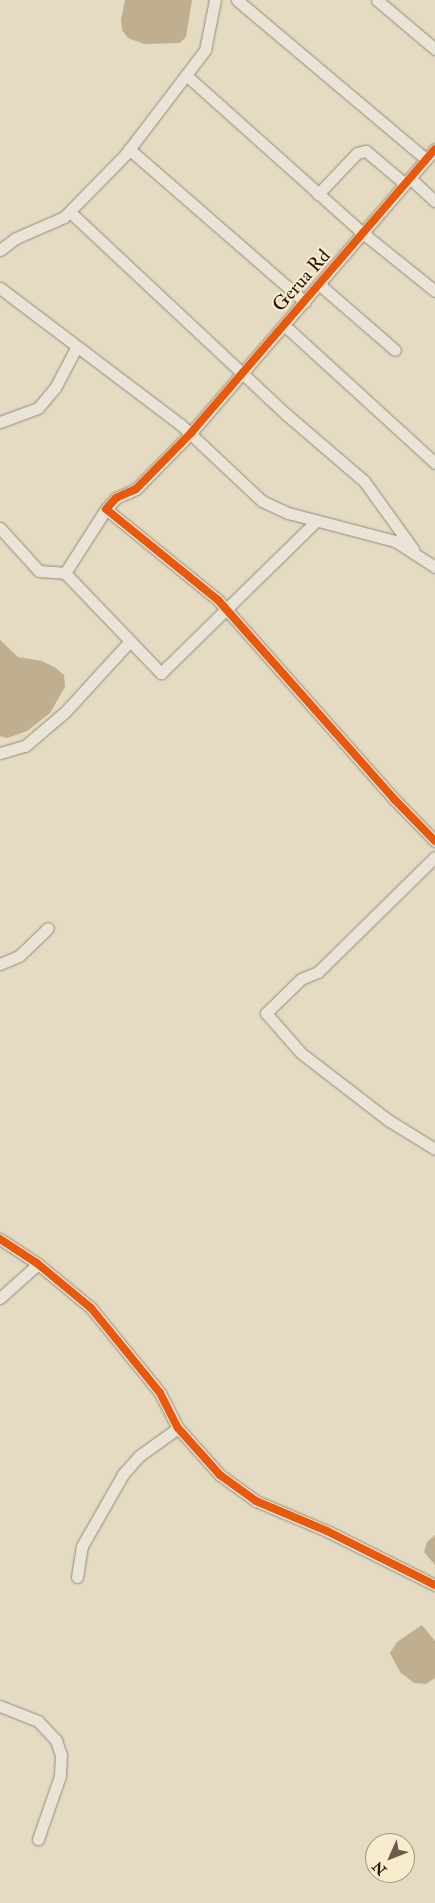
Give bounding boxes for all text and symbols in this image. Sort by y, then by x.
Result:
street label: Gerua Rd [268,245,336,317]
north arrow [365,1833,415,1883]
text: N [369,1858,390,1878]

